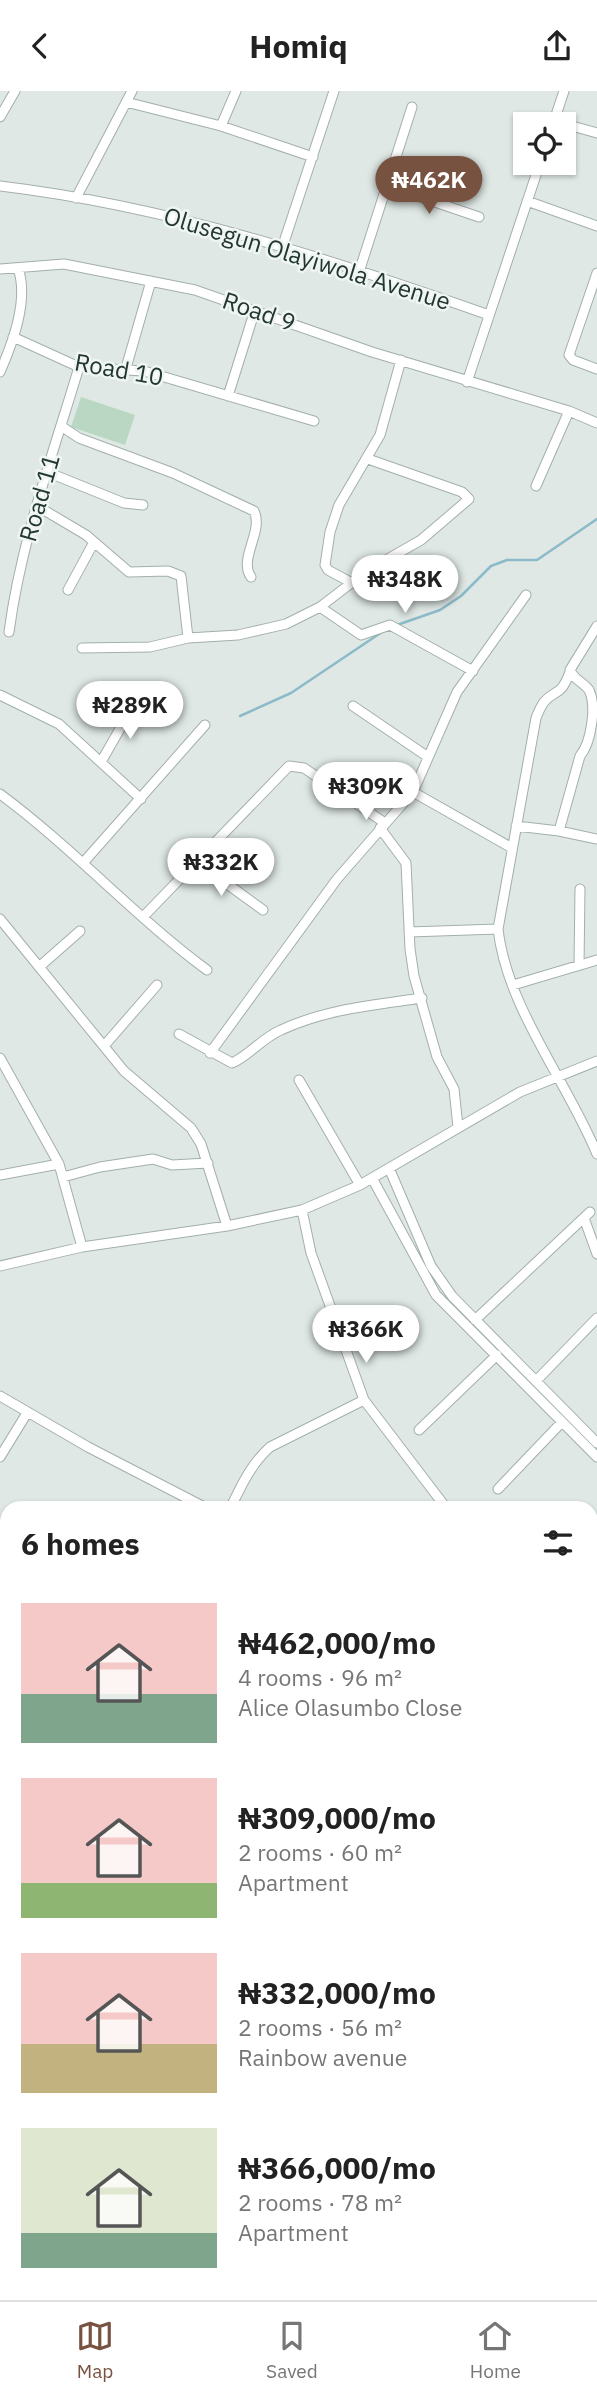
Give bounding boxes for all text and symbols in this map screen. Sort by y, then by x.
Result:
text: Homiq [249,25,348,67]
icon: back [21,27,59,65]
icon: share [538,27,576,65]
map controls [513,112,576,175]
button: locate [513,112,576,175]
pin: ₦462K [380,157,478,216]
text: ₦462K [391,164,467,194]
street label: Olusegun Olayiwola Avenue [160,199,455,317]
street label: Road 9 [219,284,300,338]
street label: Road 10 [72,345,166,393]
street label: Road 11 [11,450,67,545]
pin: ₦348K [356,555,454,615]
text: ₦348K [367,563,443,593]
pin: ₦289K [81,681,179,741]
text: ₦289K [92,689,168,719]
pin: ₦309K [317,763,415,822]
text: ₦309K [328,770,404,800]
pin: ₦332K [172,839,270,898]
text: ₦332K [183,846,259,876]
pin: ₦366K [317,1305,415,1365]
text: ₦366K [328,1313,404,1343]
text: 6 homes [21,1524,140,1563]
icon: filters [539,1524,577,1562]
text: ₦462,000/mo [238,1623,436,1662]
icon: home [77,1631,161,1715]
text: 4 rooms · 96 m² [238,1662,402,1692]
text: Alice Olasumbo Close [238,1692,462,1722]
text: ₦309,000/mo [238,1798,436,1837]
icon: home [77,1806,161,1890]
text: 2 rooms · 60 m² [238,1837,402,1867]
text: Apartment [238,1867,349,1897]
text: ₦332,000/mo [238,1973,436,2012]
icon: home [77,1981,161,2065]
text: 2 rooms · 56 m² [238,2012,402,2042]
text: Rainbow avenue [238,2042,407,2072]
text: ₦366,000/mo [238,2148,436,2187]
icon: home [77,2156,161,2240]
text: 2 rooms · 78 m² [238,2187,402,2217]
text: Apartment [238,2217,349,2247]
tab: Map [76,2317,114,2383]
tab: Saved [266,2317,318,2383]
tab: Home [470,2317,521,2383]

